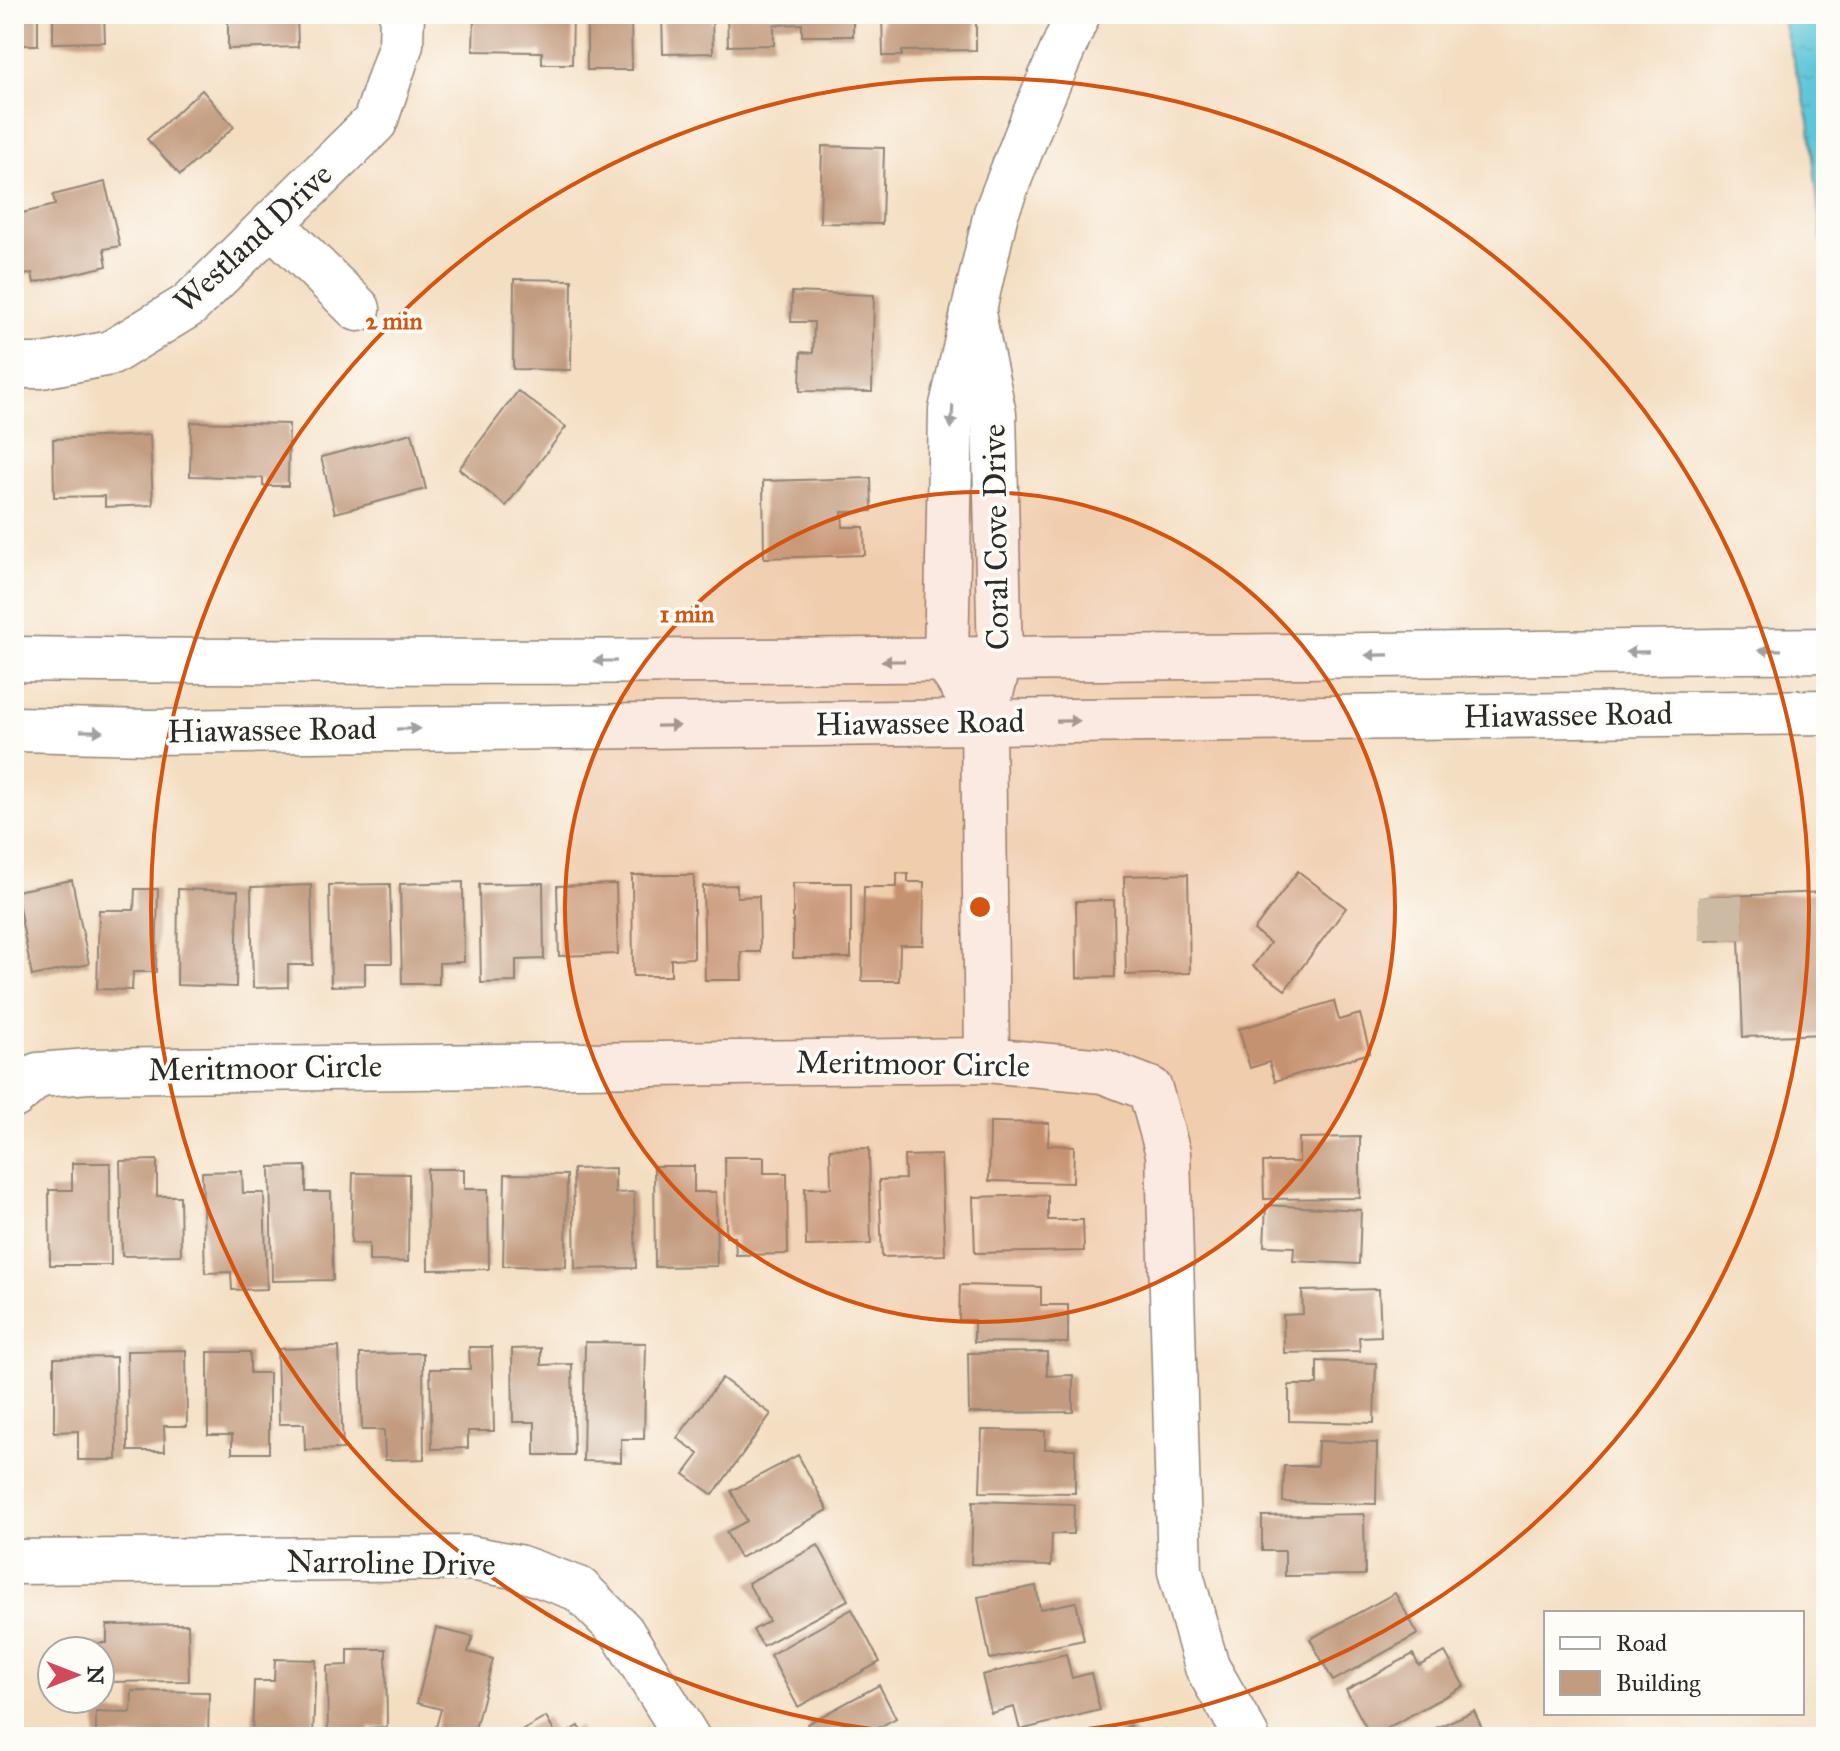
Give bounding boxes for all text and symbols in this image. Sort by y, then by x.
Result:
street label: Westland Drive [166,155,340,321]
text: 2 min [366,306,422,336]
one-way arrow [945,405,958,430]
street label: Coral Cove Drive [975,424,1017,650]
text: 1 min [660,599,714,629]
one-way arrow [1757,644,1782,657]
one-way arrow [1624,646,1649,658]
one-way arrow [1364,649,1389,661]
one-way arrow [592,655,617,667]
one-way arrow [880,655,905,667]
street label: Hiawassee Road [1463,694,1673,736]
street label: Hiawassee Road [815,702,1025,744]
street label: Hiawassee Road [167,709,377,751]
one-way arrow [1056,715,1081,727]
one-way arrow [656,720,681,732]
one-way arrow [396,723,421,735]
one-way arrow [80,724,105,737]
centre of rings [966,893,994,921]
street label: Meritmoor Circle [796,1042,1030,1086]
street label: Meritmoor Circle [148,1046,382,1090]
street label: Narroline Drive [286,1542,496,1584]
legend [1544,1611,1804,1715]
text: Road [1616,1628,1667,1658]
north arrow [36,1635,116,1715]
text: N [82,1666,109,1685]
text: Building [1616,1668,1701,1698]

